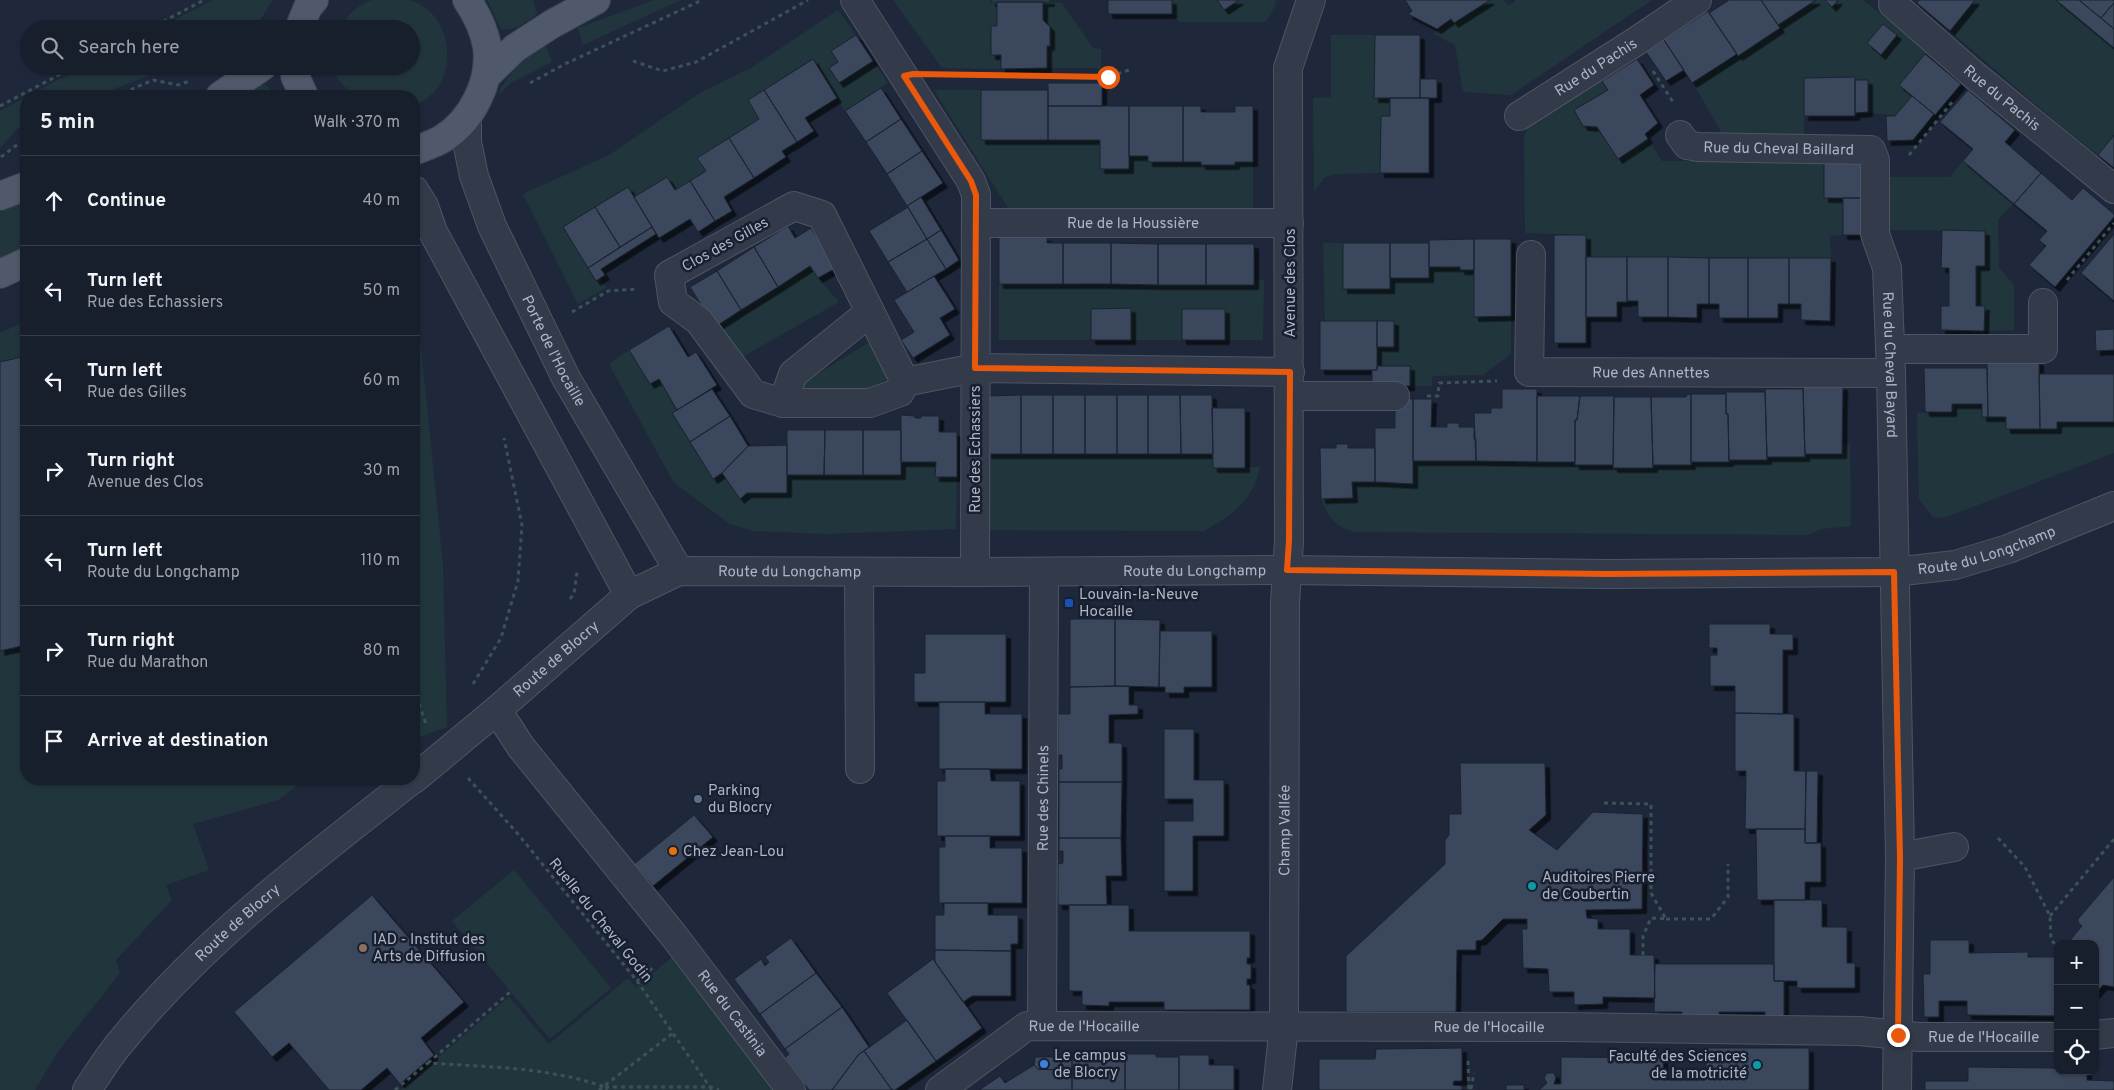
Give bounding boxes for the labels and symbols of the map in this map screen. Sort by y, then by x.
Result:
street label: Rue du Pachis [1552,35,1641,102]
street label: Rue du Pachis [1959,62,2044,136]
route start [1097,66,1120,89]
street label: Rue du Cheval Baillard [1703,139,1854,161]
street label: Clos des Gilles [679,214,772,277]
street label: Rue de la Houssière [1067,215,1199,234]
street label: Avenue des Clos [1282,228,1301,338]
street label: Rue du Cheval Bayard [1877,291,1900,438]
street label: Porte de l'Hocaille [516,293,589,411]
street label: Rue des Annettes [1592,364,1710,383]
street label: Rue des Echassiers [967,385,986,513]
street label: Route du Longchamp [1917,523,2059,580]
street label: Route du Longchamp [1123,562,1266,582]
street label: Route du Longchamp [718,563,861,583]
place label: Louvain-la-Neuve Hocaille [1079,586,1199,622]
marker: Louvain-la-Neuve Hocaille [1063,597,1075,609]
street label: Route de Blocry [510,617,604,702]
street label: Rue des Chinels [1035,745,1054,851]
place label: Parking du Blocry [708,782,772,818]
street label: Champ Vallée [1276,785,1296,876]
marker: Parking du Blocry [692,793,704,805]
place label: Chez Jean-Lou [683,843,784,862]
marker: Chez Jean-Lou [667,845,679,857]
street label: Ruelle du Cheval Godin [544,855,656,987]
place label: Auditoires Pierre de Coubertin [1542,869,1655,905]
marker: Auditoires Pierre de Coubertin [1526,880,1538,892]
street label: Route de Blocry [192,881,285,966]
place label: IAD - Institut des Arts de Diffusion [373,931,486,967]
marker: IAD - Institut des Arts de Diffusion [357,942,369,954]
street label: Rue du Castinia [692,967,770,1061]
street label: Rue de l'Hocaille [1028,1018,1140,1037]
street label: Rue de l'Hocaille [1433,1019,1545,1038]
route end [1887,1024,1910,1047]
street label: Rue de l'Hocaille [1928,1029,2039,1048]
place label: Le campus de Blocry [1054,1047,1126,1083]
place label: Faculté des Sciences de la motricité [1608,1048,1747,1084]
marker: Le campus de Blocry [1038,1058,1050,1070]
marker: Faculté des Sciences de la motricité [1751,1059,1763,1071]

